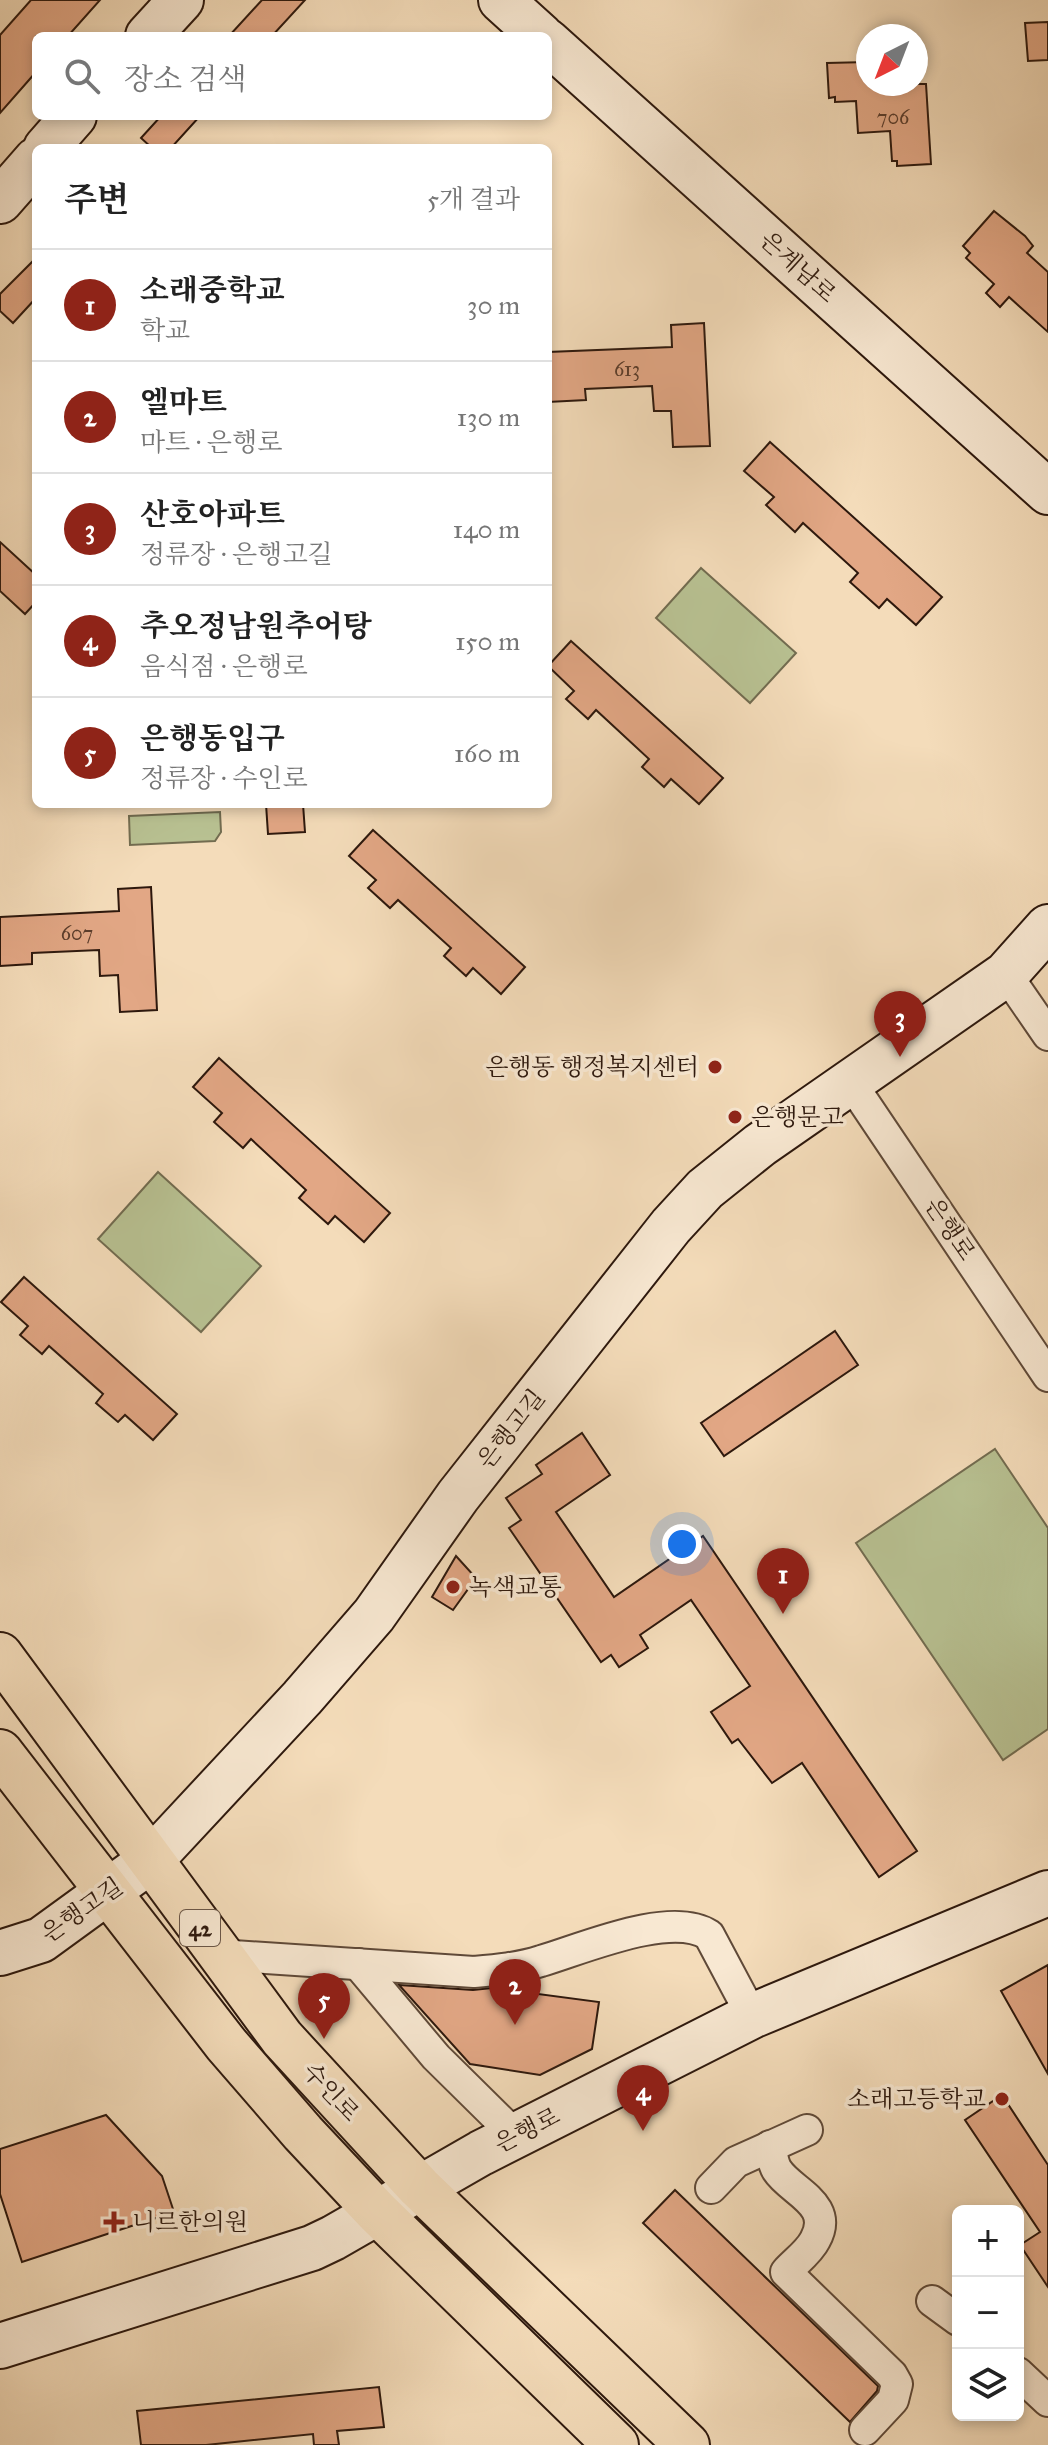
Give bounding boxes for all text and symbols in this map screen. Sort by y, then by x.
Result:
north arrow [856,24,928,96]
search box [32,32,552,120]
icon: search [60,54,104,98]
text: 장소 검색 [124,61,246,97]
house number: 706 [877,105,910,129]
text: 주변 [64,179,130,220]
text: 5개 결과 [427,183,520,215]
street label: 은계남로 [753,225,843,309]
text: 소래중학교 [140,272,285,308]
text: 1 [85,289,95,321]
text: 30 m [467,289,520,321]
text: 학교 [140,314,190,346]
house number: 613 [614,357,640,381]
text: 엘마트 [140,384,227,420]
text: 2 [84,401,96,433]
text: 130 m [457,401,520,433]
text: 마트 · 은행로 [140,426,282,458]
text: 산호아파트 [140,496,285,532]
text: 3 [85,513,95,545]
text: 140 m [453,513,520,545]
text: 정류장 · 은행고길 [140,538,333,570]
text: 추오정남원추어탕 [140,608,372,644]
text: 4 [83,625,97,657]
text: 150 m [455,625,520,657]
text: 음식점 · 은행로 [140,650,308,682]
text: 은행동입구 [140,720,285,756]
text: 5 [84,737,96,769]
text: 160 m [454,737,520,769]
text: 정류장 · 수인로 [140,762,308,794]
house number: 607 [61,921,93,945]
pin: 3 [874,991,926,1057]
place label: 은행동 행정복지센터 [485,1052,699,1082]
marker: 은행동 행정복지센터 [706,1058,724,1076]
place label: 은행문고 [751,1102,844,1132]
marker: 은행문고 [726,1108,744,1126]
street label: 은행로 [918,1192,982,1266]
street label: 은행고길 [471,1383,551,1475]
your location [662,1524,702,1564]
pin: 1 [757,1548,809,1614]
place label: 녹색교통 [469,1572,562,1602]
marker: 녹색교통 [444,1578,462,1596]
street label: 은행고길 [35,1871,129,1949]
road number: 42 [180,1910,220,1946]
pin: 2 [489,1959,541,2025]
pin: 5 [298,1973,350,2039]
street label: 수인로 [296,2056,366,2128]
pin: 4 [617,2065,669,2131]
place label: 소래고등학교 [847,2084,986,2114]
marker: 소래고등학교 [993,2090,1011,2108]
street label: 은행로 [489,2101,565,2159]
map controls [952,2205,1024,2421]
button: + [952,2205,1024,2277]
place label: 니르한의원 [132,2207,248,2237]
marker: 니르한의원 [103,2211,125,2233]
button: − [952,2277,1024,2349]
button: layers [952,2349,1024,2421]

